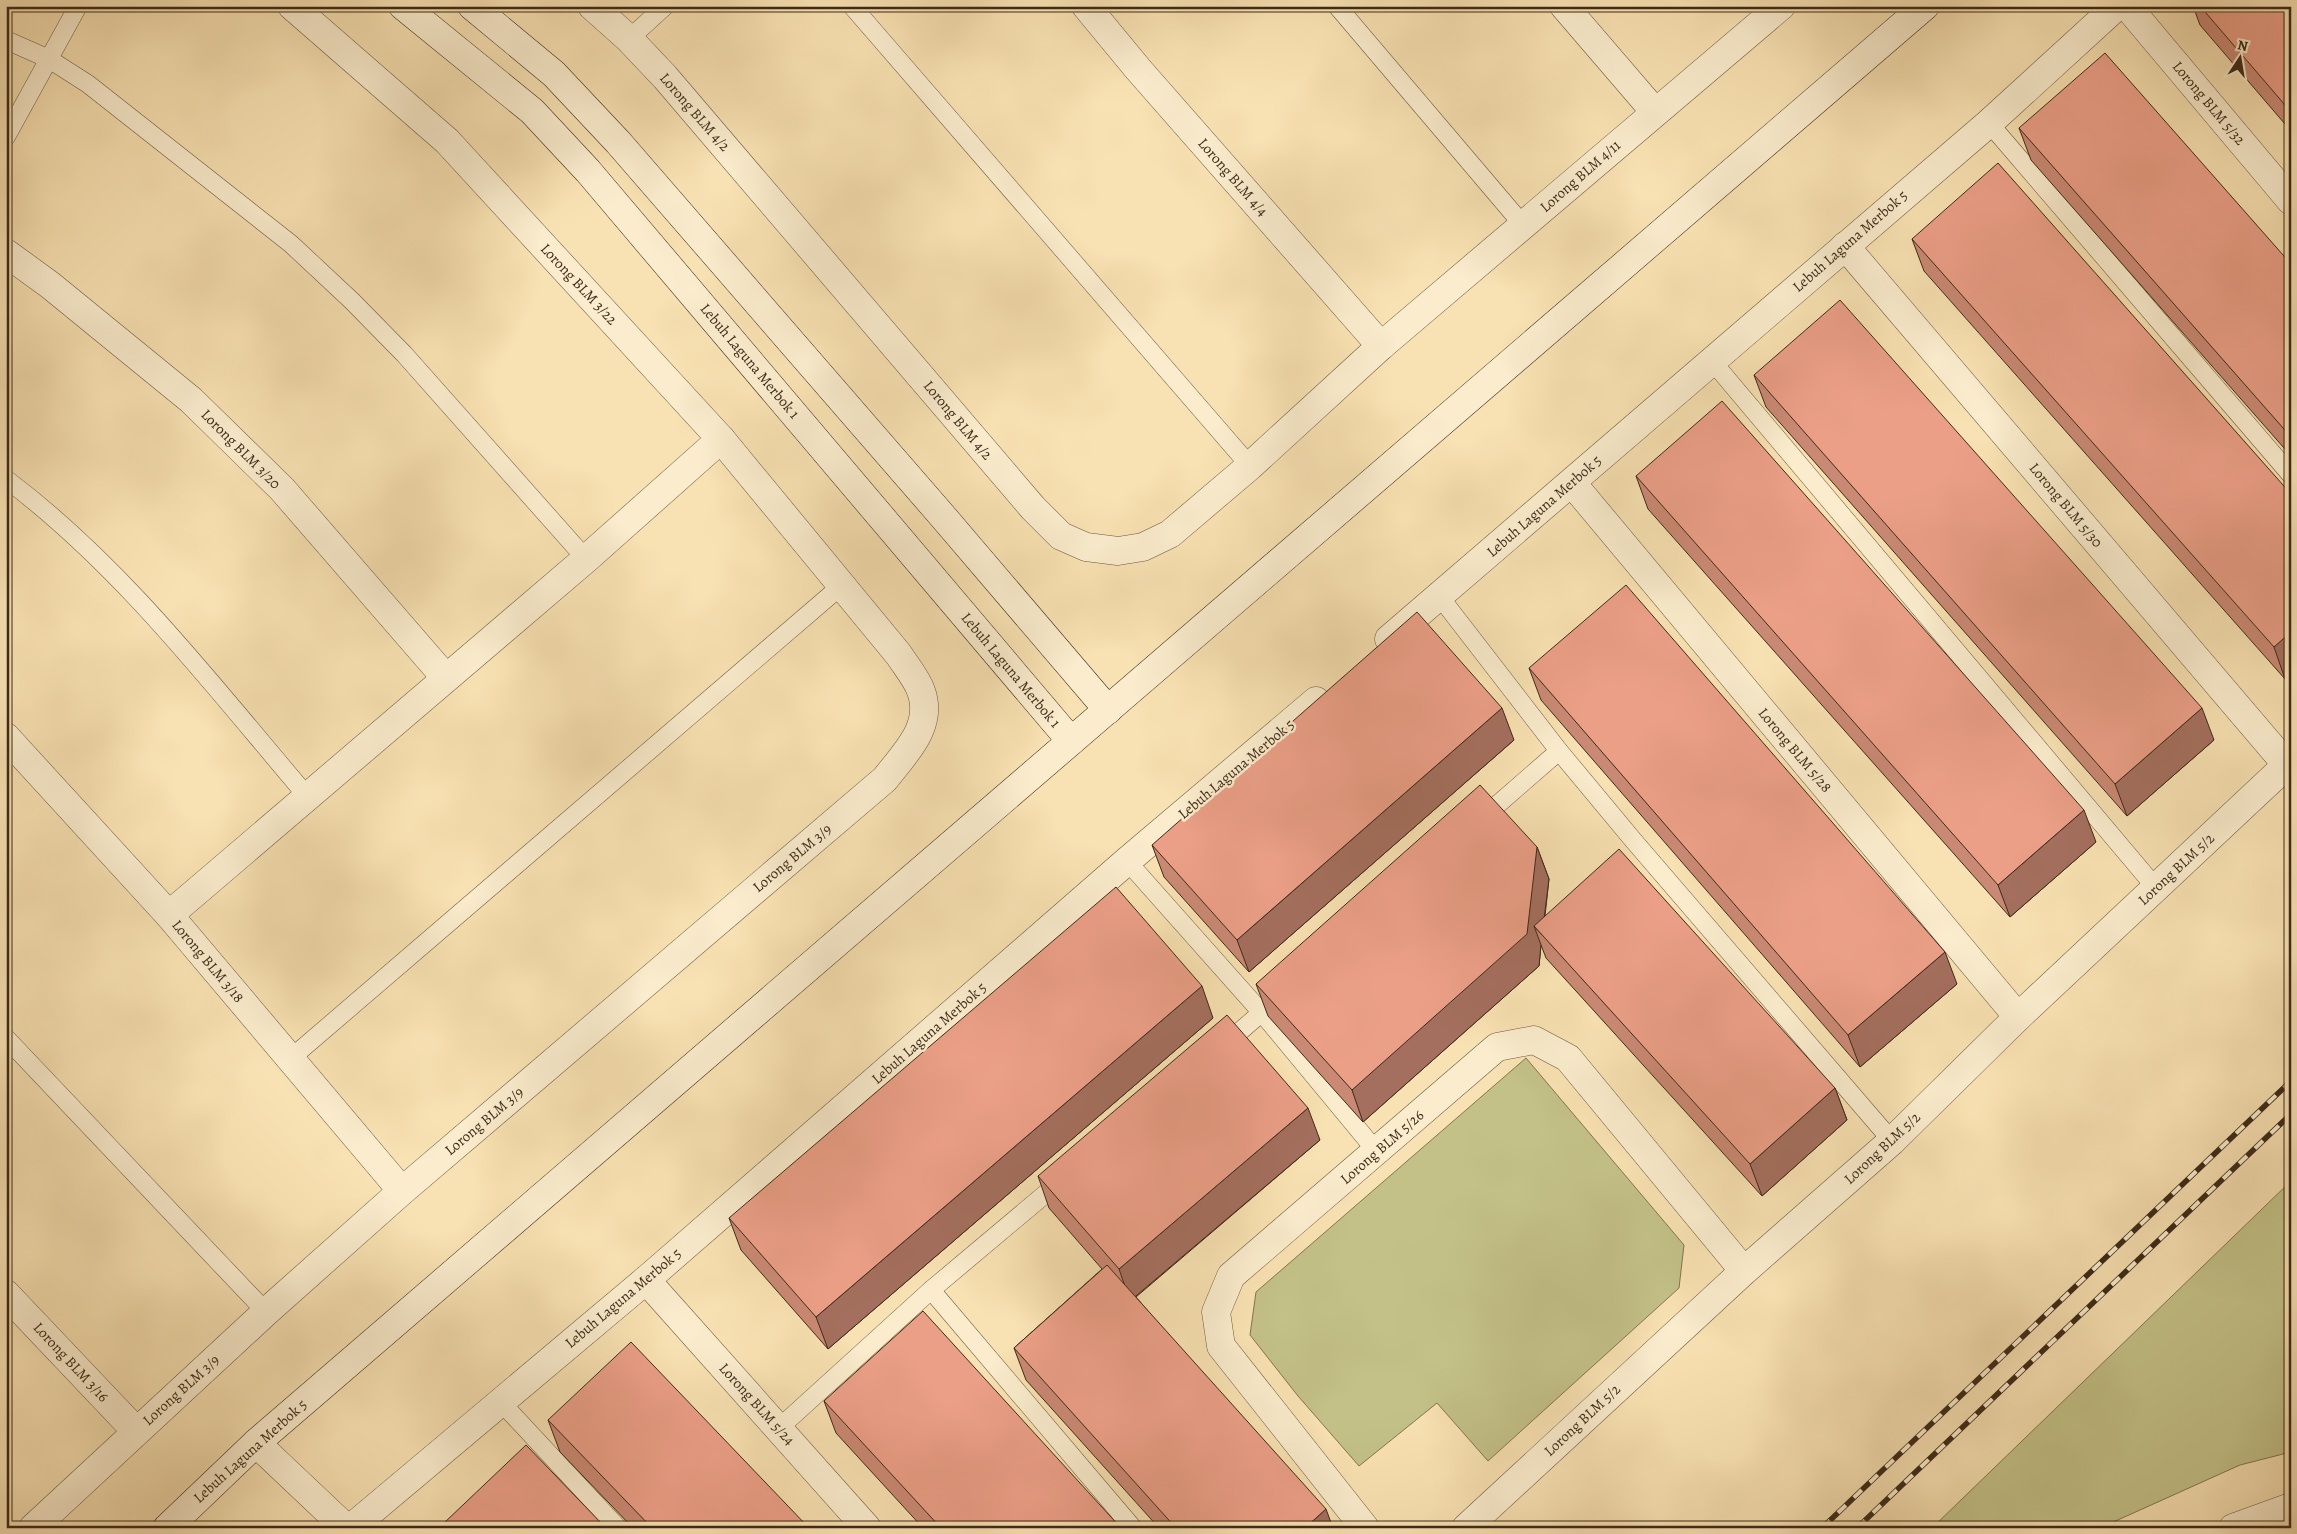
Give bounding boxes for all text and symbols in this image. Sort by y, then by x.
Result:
north arrow [2214,32,2264,82]
text: N [2236,35,2250,56]
street label: Lorong BLM 5/32 [2168,57,2250,149]
street label: Lorong BLM 4/2 [655,68,735,156]
street label: Lorong BLM 4/4 [1193,134,1273,221]
street label: Lorong BLM 4/11 [1535,135,1625,217]
street label: Lebuh Laguna Merbok 5 [1788,185,1912,297]
street label: Lorong BLM 3/22 [536,239,622,329]
street label: Lebuh Laguna Merbok 1 [696,299,804,423]
street label: Lorong BLM 4/2 [919,376,997,464]
street label: Lorong BLM 3/20 [197,405,285,493]
street label: Lebuh Laguna Merbok 5 [1482,450,1606,562]
street label: Lorong BLM 5/30 [2025,458,2107,552]
street label: Lebuh Laguna Merbok 1 [957,608,1065,732]
street label: Lorong BLM 5/28 [1754,703,1836,797]
street label: Lebuh Laguna Merbok 5 [1174,714,1298,824]
street label: Lorong BLM 3/9 [748,819,836,897]
street label: Lorong BLM 5/2 [2133,828,2219,910]
street label: Lorong BLM 3/18 [167,915,249,1007]
street label: Lebuh Laguna Merbok 5 [867,977,991,1089]
street label: Lorong BLM 3/9 [440,1082,528,1160]
street label: Lorong BLM 5/26 [1336,1105,1428,1189]
street label: Lorong BLM 5/2 [1839,1107,1925,1189]
street label: Lebuh Laguna Merbok 5 [561,1243,685,1353]
street label: Lorong BLM 3/16 [29,1318,113,1406]
street label: Lorong BLM 3/9 [138,1350,224,1430]
street label: Lorong BLM 5/24 [715,1359,799,1450]
street label: Lorong BLM 5/2 [1539,1379,1625,1461]
street label: Lebuh Laguna Merbok 5 [189,1395,311,1507]

